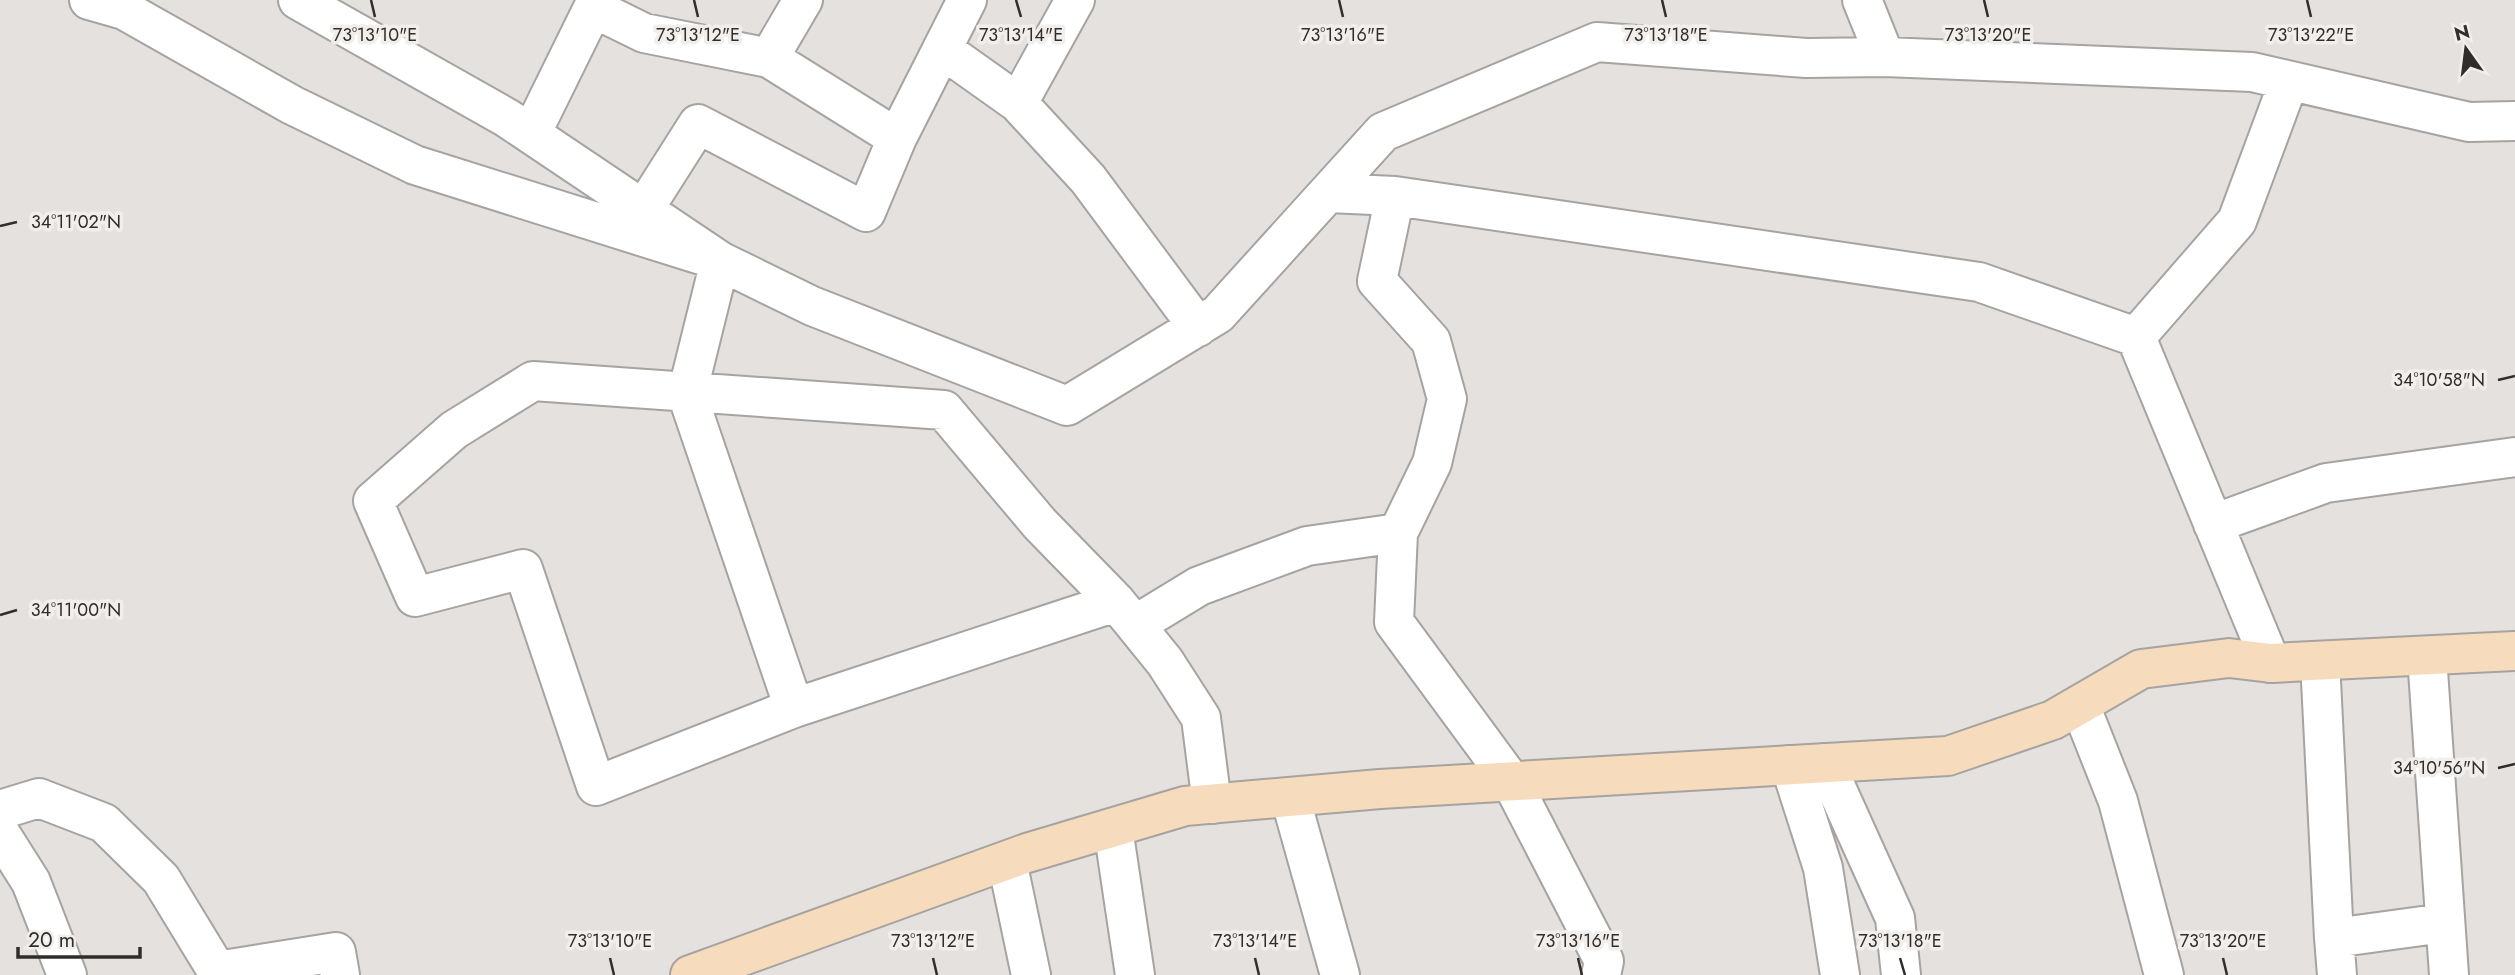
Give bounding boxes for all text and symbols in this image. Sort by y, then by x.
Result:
north arrow [2431,14,2501,84]
text: N [2451,18,2473,48]
text: 73°13'10"E [333,22,417,48]
text: 73°13'12"E [656,22,740,48]
text: 73°13'14"E [979,22,1063,48]
text: 73°13'16"E [1301,22,1385,48]
text: 73°13'18"E [1624,22,1708,48]
text: 73°13'20"E [1945,22,2031,48]
text: 73°13'22"E [2268,22,2354,48]
text: 34°11'02"N [31,209,121,235]
text: 34°10'58"N [2393,367,2485,393]
text: 34°11'00"N [31,597,121,623]
text: 34°10'56"N [2393,755,2485,781]
scale bar [18,916,140,960]
text: 20 m [28,925,75,955]
text: 73°13'10"E [568,928,652,954]
text: 73°13'12"E [891,928,975,954]
text: 73°13'14"E [1213,928,1297,954]
text: 73°13'16"E [1536,928,1620,954]
text: 73°13'18"E [1858,928,1942,954]
text: 73°13'20"E [2180,928,2266,954]

